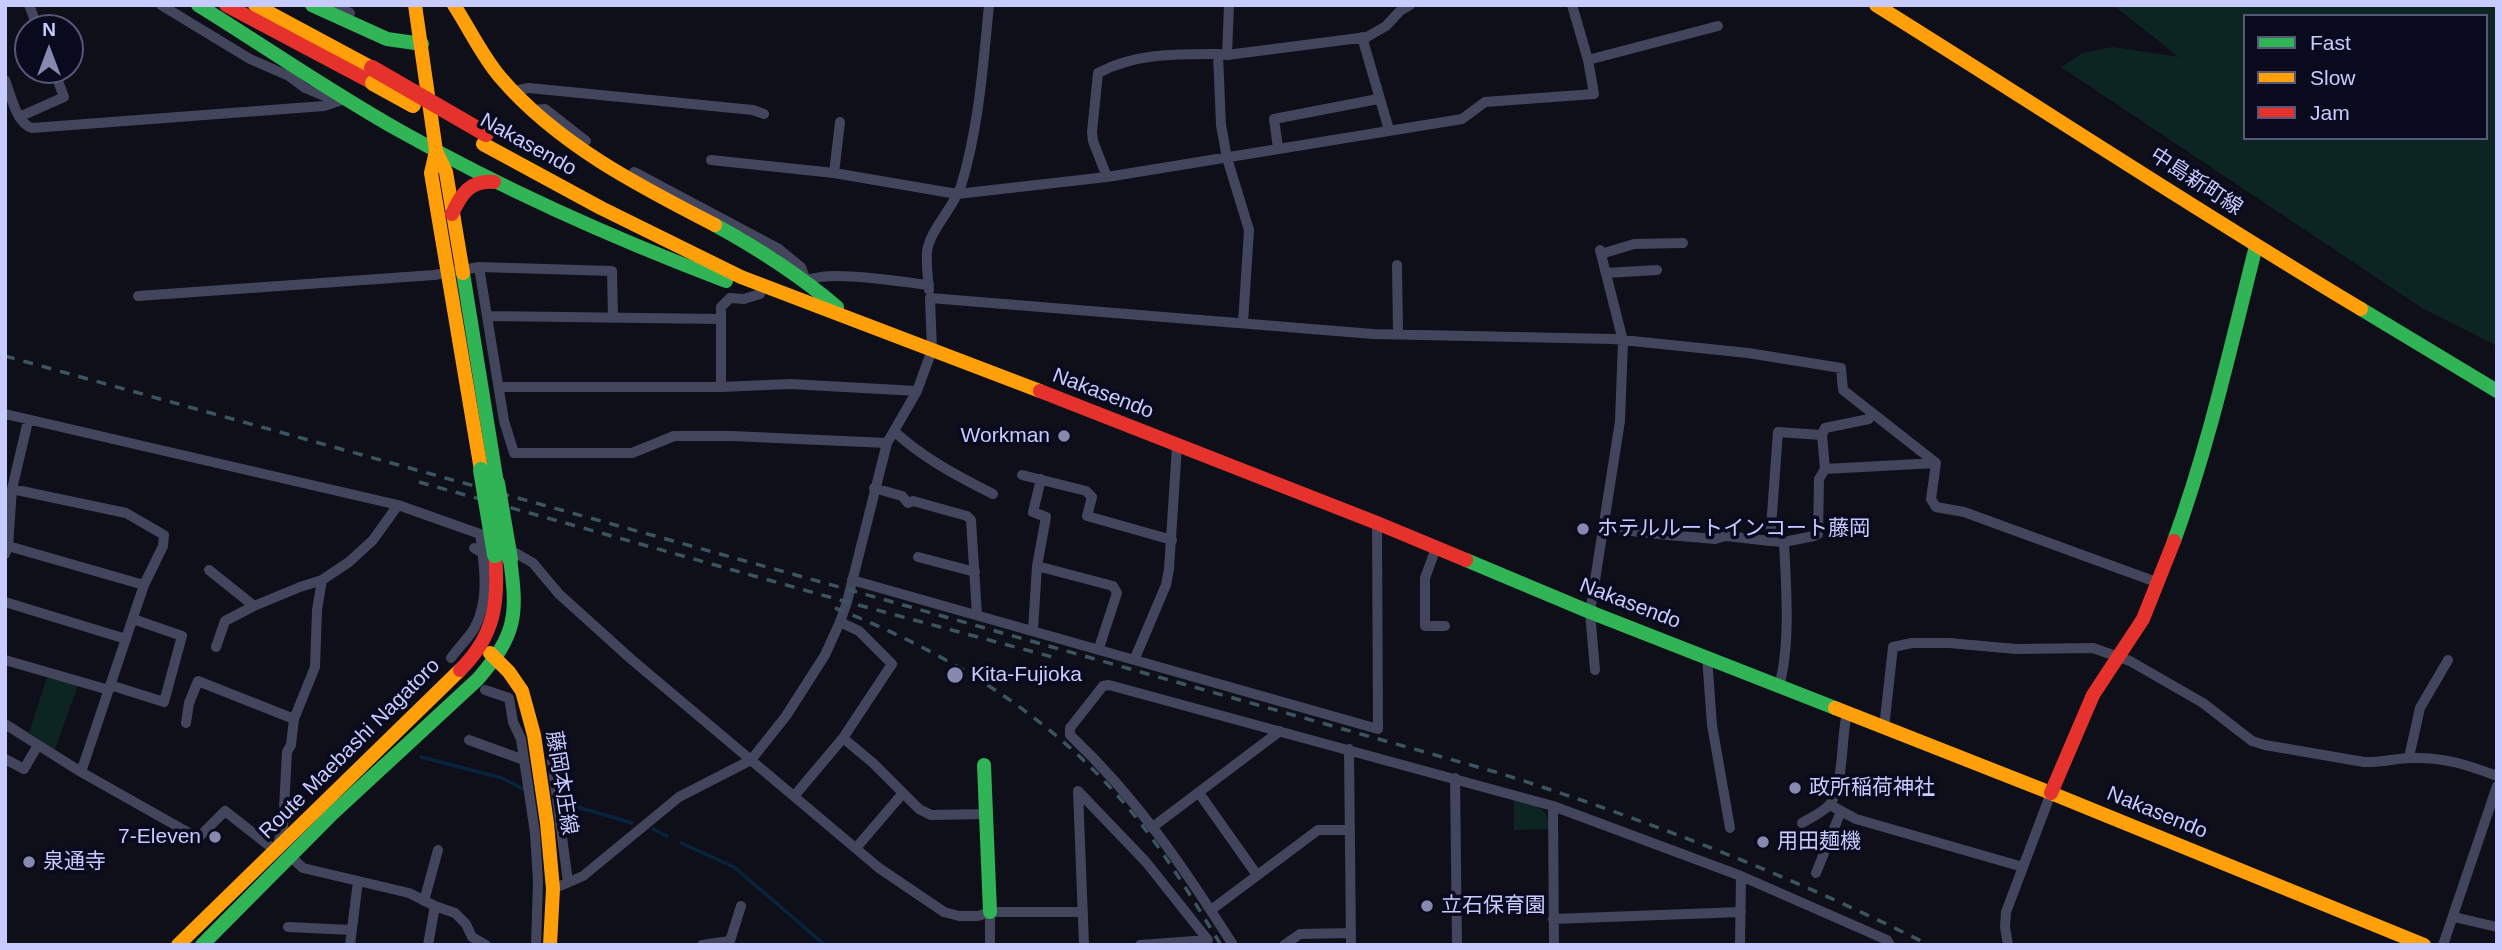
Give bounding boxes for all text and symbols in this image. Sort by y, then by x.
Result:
north arrow [14,14,84,84]
legend [2243,14,2488,140]
text: N [42,19,56,40]
text: Fast [2310,31,2351,54]
text: Slow [2310,66,2356,89]
text: Jam [2310,101,2350,124]
street label: Nakasendo [475,108,581,182]
street label: 中島新町線 [2145,143,2247,221]
street label: Nakasendo [1049,363,1157,425]
place label: Workman [961,423,1050,449]
marker: Workman [1056,428,1072,444]
place label: ホテルルートインコート藤岡 [1597,516,1870,542]
marker: ホテルルートインコート藤岡 [1575,521,1591,537]
street label: Nakasendo [1576,573,1684,635]
street label: Route Maebashi Nagatoro [254,653,446,845]
place label: Kita-Fujioka [971,662,1082,688]
marker: Kita-Fujioka [945,665,965,685]
street label: 藤岡本庄線 [540,729,582,837]
place label: 政所稲荷神社 [1809,775,1935,801]
marker: 政所稲荷神社 [1787,780,1803,796]
street label: Nakasendo [2103,781,2211,845]
place label: 7-Eleven [118,824,201,850]
marker: 7-Eleven [207,829,223,845]
place label: 用田麺機 [1777,829,1861,855]
marker: 用田麺機 [1755,834,1771,850]
place label: 泉通寺 [43,849,106,875]
marker: 泉通寺 [21,854,37,870]
place label: 立石保育園 [1441,893,1546,919]
marker: 立石保育園 [1419,898,1435,914]

